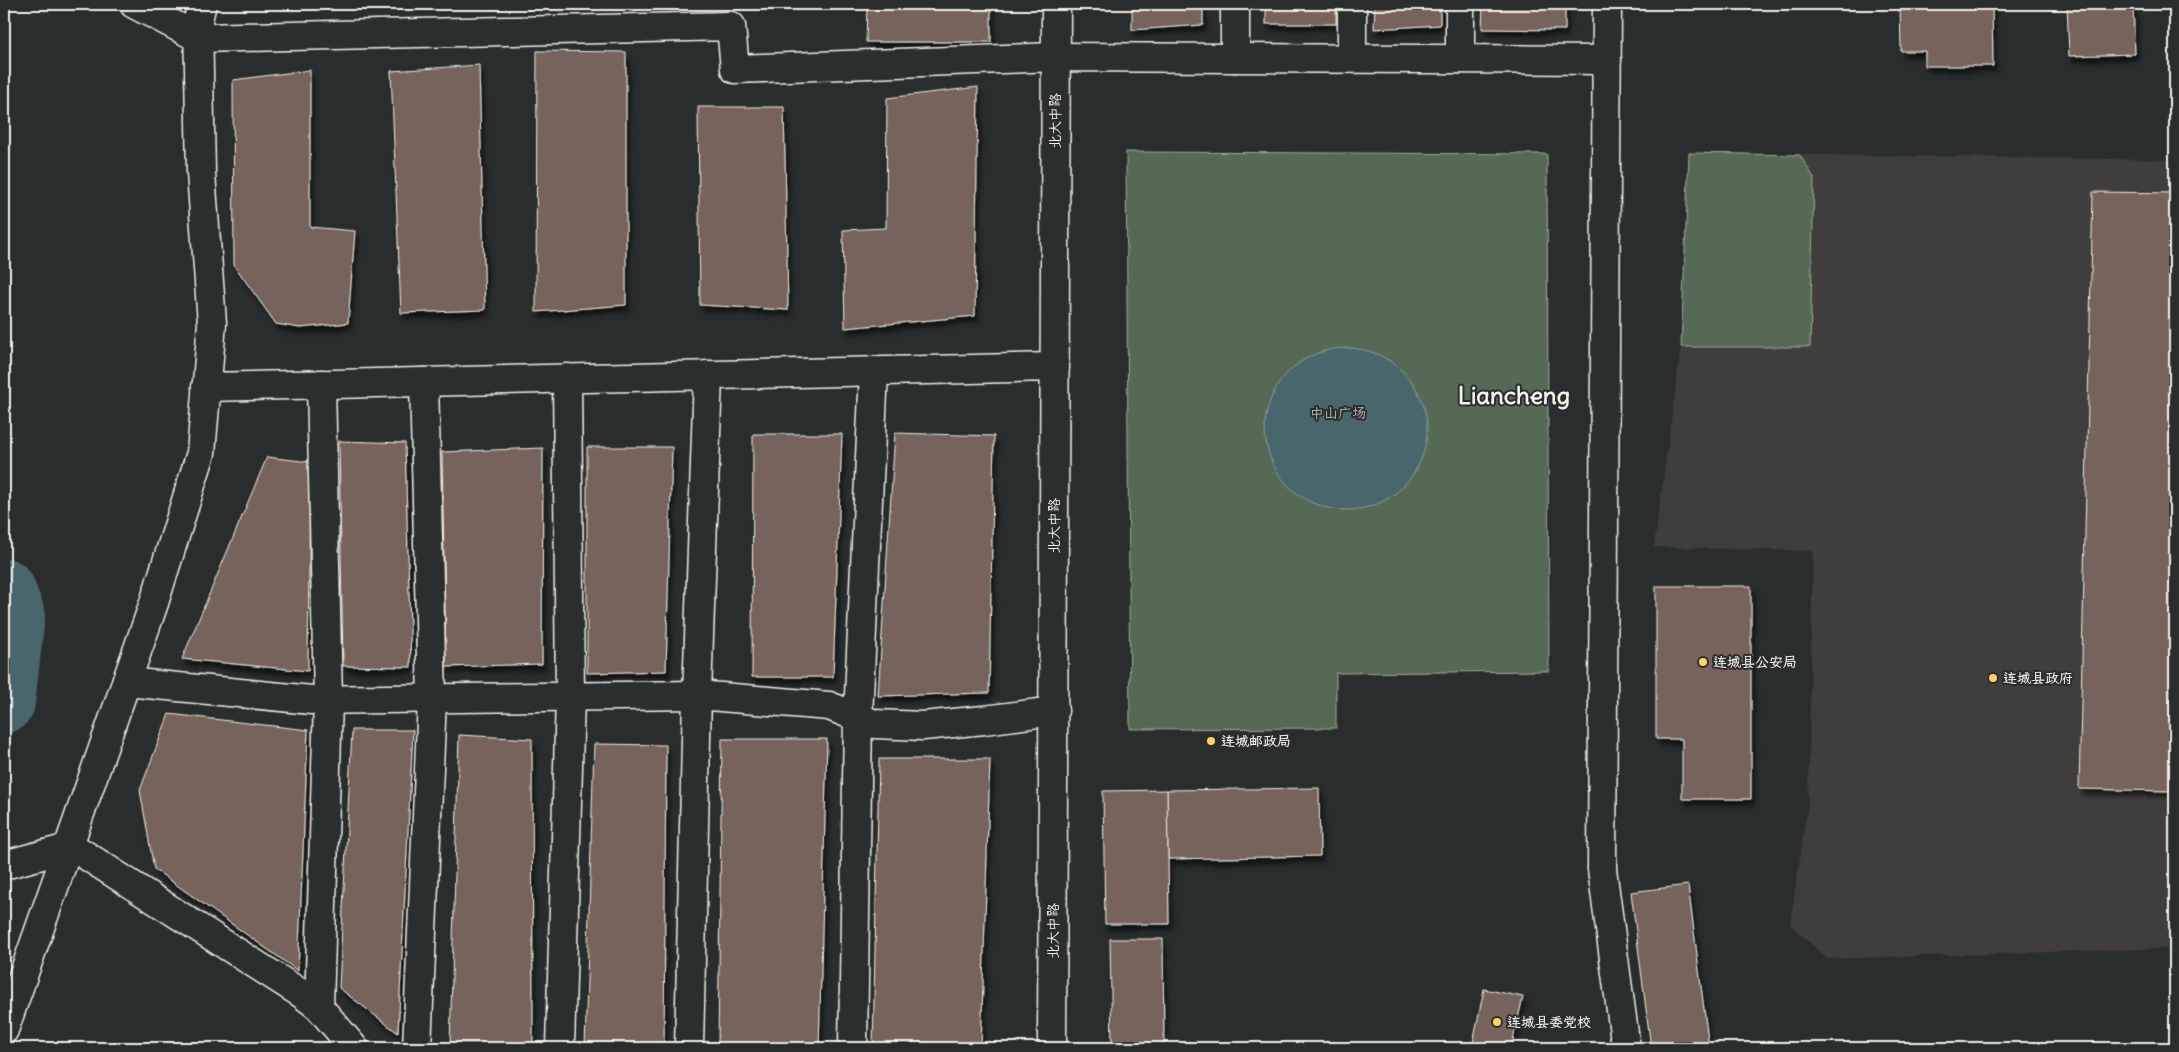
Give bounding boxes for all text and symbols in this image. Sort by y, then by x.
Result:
street label: 北大中路 [1046,93,1064,149]
district label: Liancheng [1458,380,1570,410]
park label: 中山广场 [1310,404,1366,422]
street label: 北大中路 [1045,498,1063,554]
place label: 连城县公安局 [1713,653,1797,671]
marker: 连城县公安局 [1697,656,1709,668]
place label: 连城县政府 [2003,669,2073,687]
marker: 连城县政府 [1987,672,1999,684]
place label: 连城邮政局 [1221,732,1291,750]
marker: 连城邮政局 [1205,735,1217,747]
street label: 北大中路 [1044,903,1062,959]
place label: 连城县委党校 [1507,1013,1591,1031]
marker: 连城县委党校 [1491,1016,1503,1028]

